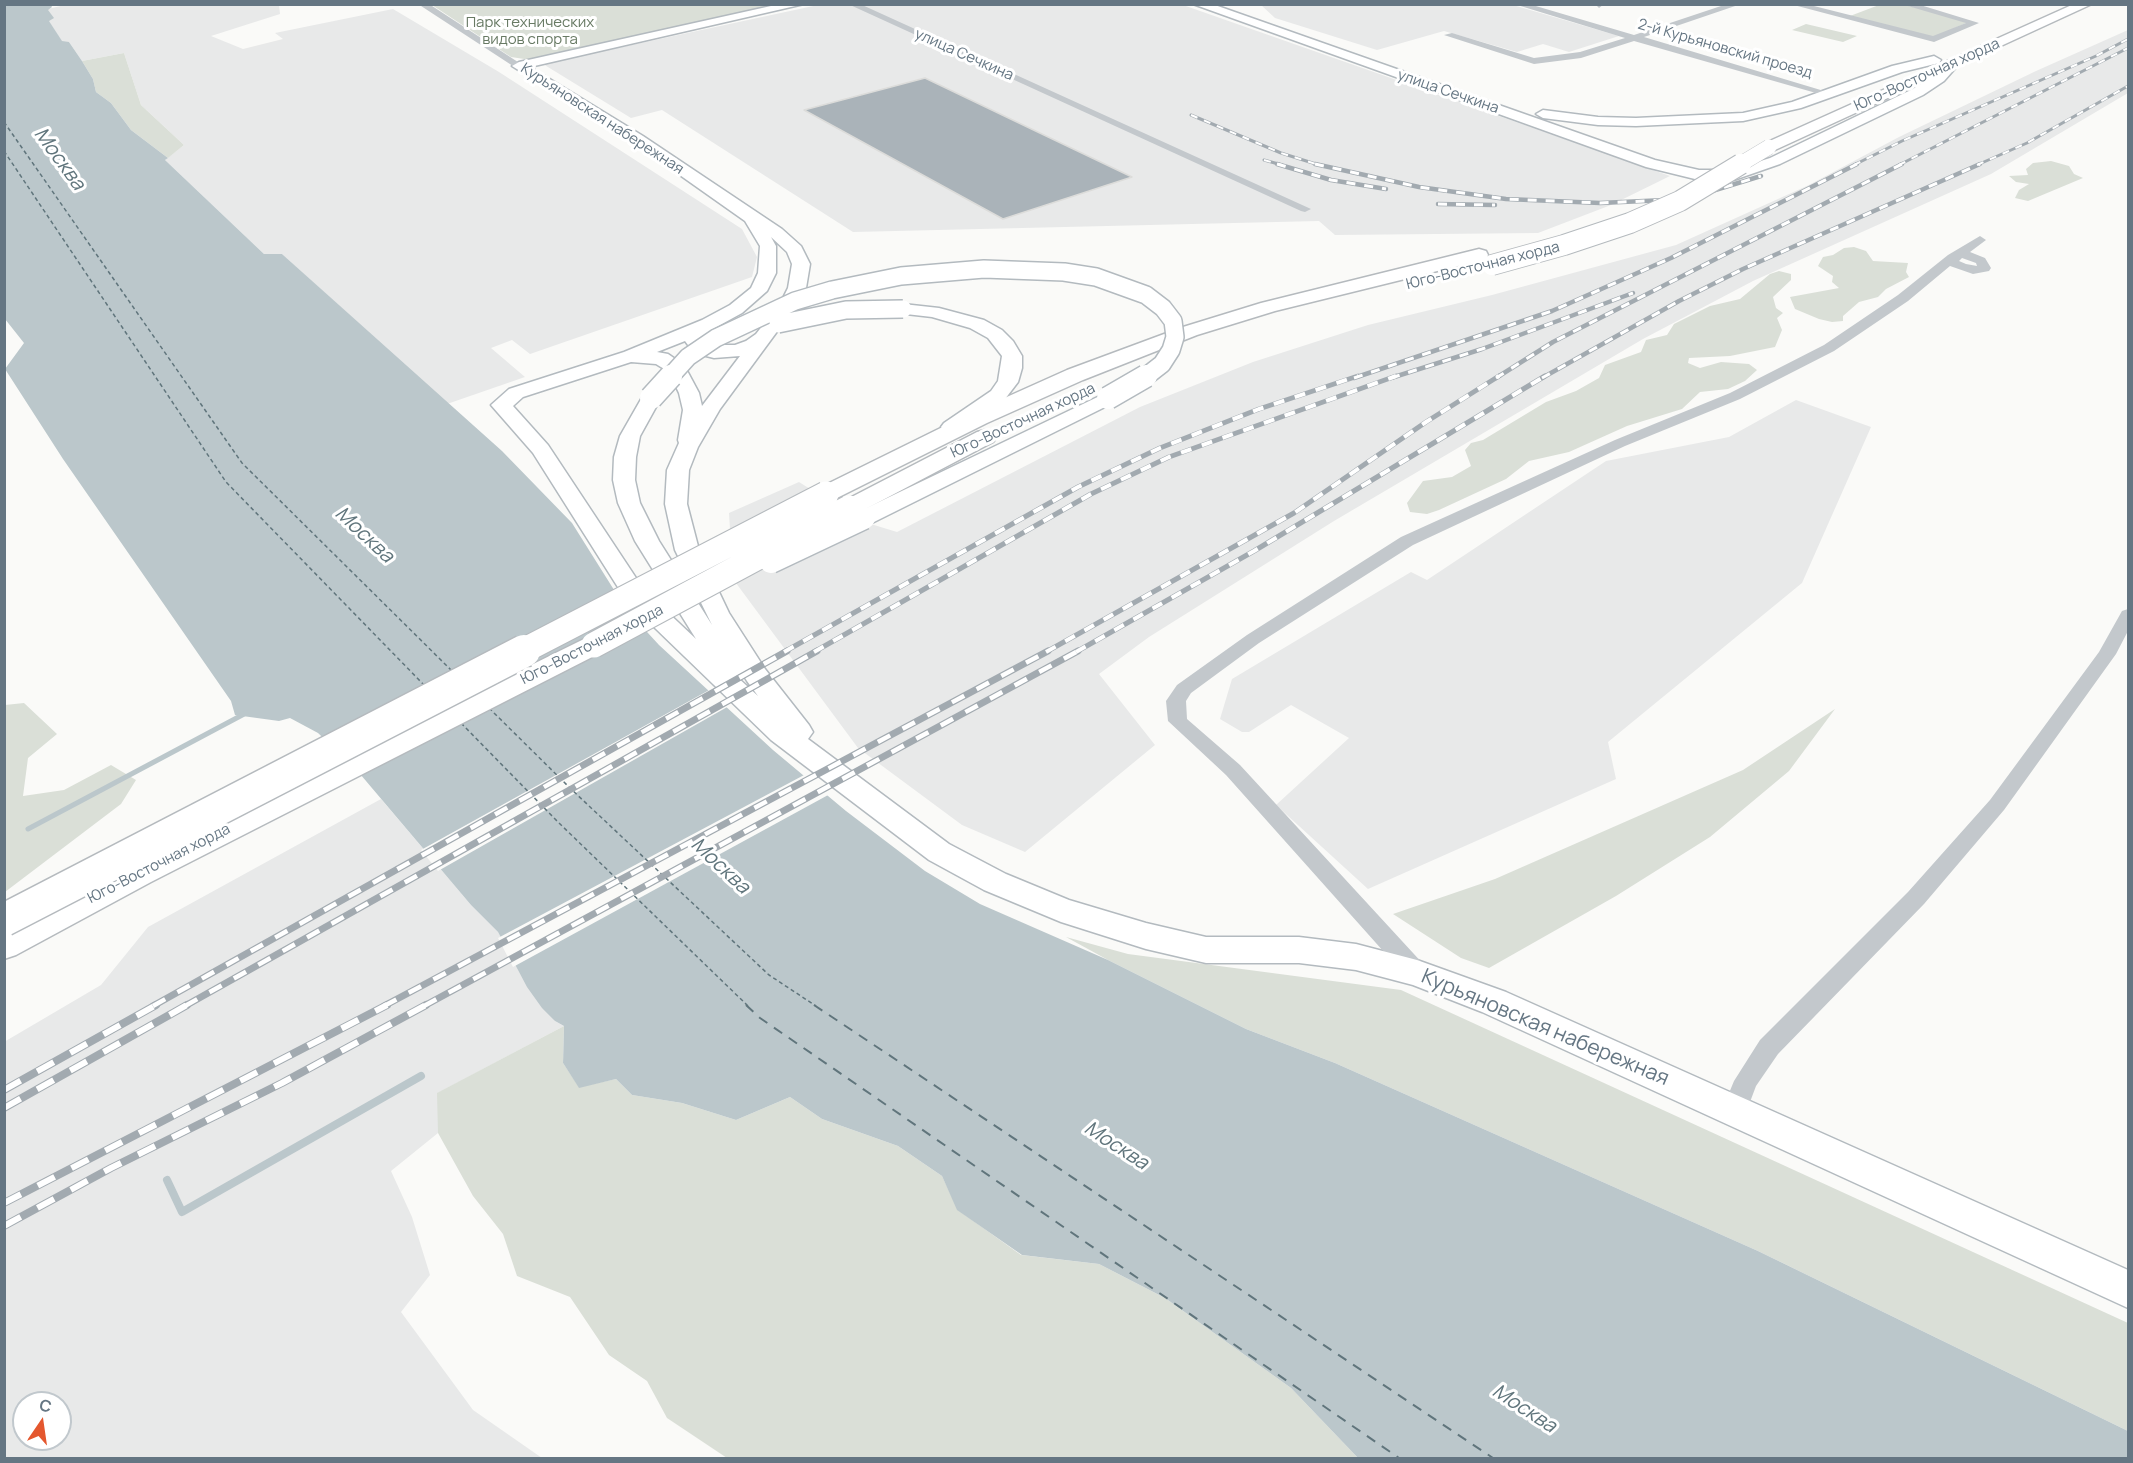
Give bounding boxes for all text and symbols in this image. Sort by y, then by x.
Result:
park label: Парк технических видов спорта [466,14,594,49]
street label: 2-й Курьяновский проезд [1636,15,1814,83]
street label: улица Сечкина [912,25,1016,85]
street label: Юго-Восточная хорда [1851,35,2003,115]
street label: Курьяновская набережная [517,60,687,178]
street label: улица Сечкина [1395,66,1501,118]
water label: Москва [28,123,90,195]
street label: Юго-Восточная хорда [1404,238,1562,294]
street label: Юго-Восточная хорда [948,380,1098,462]
water label: Москва [330,502,398,568]
street label: Юго-Восточная хорда [518,601,666,689]
street label: Юго-Восточная хорда [85,820,233,908]
water label: Москва [686,833,754,899]
street label: Курьяновская набережная [1417,964,1673,1092]
water label: Москва [1080,1116,1152,1176]
water label: Москва [1488,1379,1560,1439]
north arrow [12,1391,72,1451]
text: С [37,1393,54,1417]

